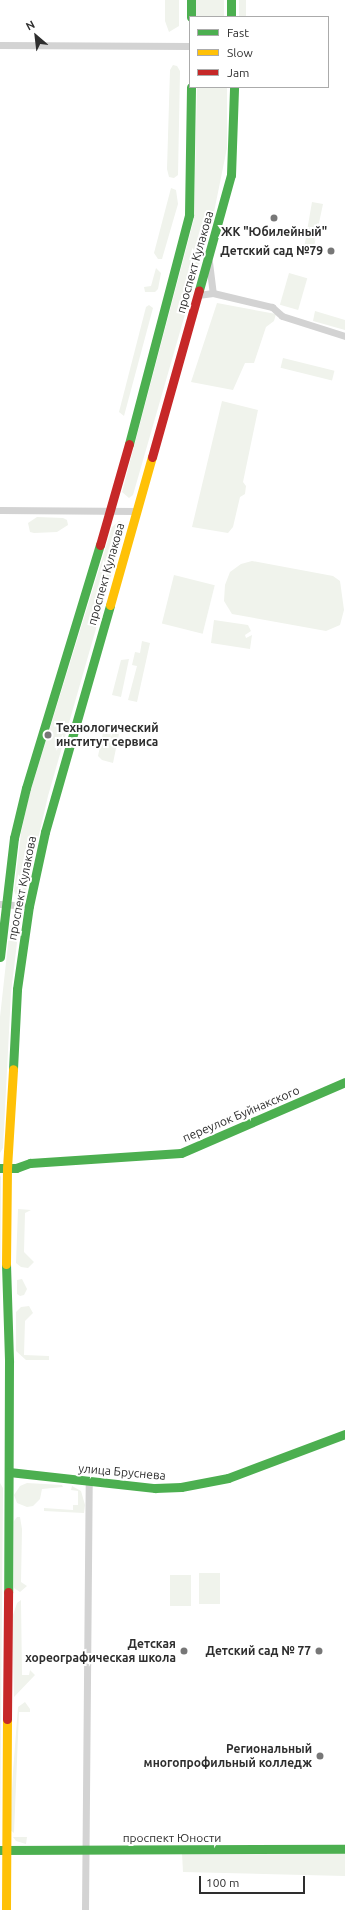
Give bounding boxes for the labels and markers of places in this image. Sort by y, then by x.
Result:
marker: ЖК "Юбилейный" [269,213,279,223]
place label: ЖК "Юбилейный" [221,225,327,239]
place label: Детский сад №79 [220,244,323,258]
marker: Детский сад №79 [326,246,336,256]
place label: Технологический институт сервиса [56,721,158,749]
marker: Технологический институт сервиса [43,730,53,740]
place label: Детская хореографическая школа [25,1637,176,1665]
place label: Детский сад № 77 [205,1644,311,1658]
marker: Детская хореографическая школа [179,1646,189,1656]
marker: Детский сад № 77 [314,1646,324,1656]
place label: Региональный многопрофильный колледж [144,1742,312,1770]
marker: Региональный многопрофильный колледж [315,1751,325,1761]

